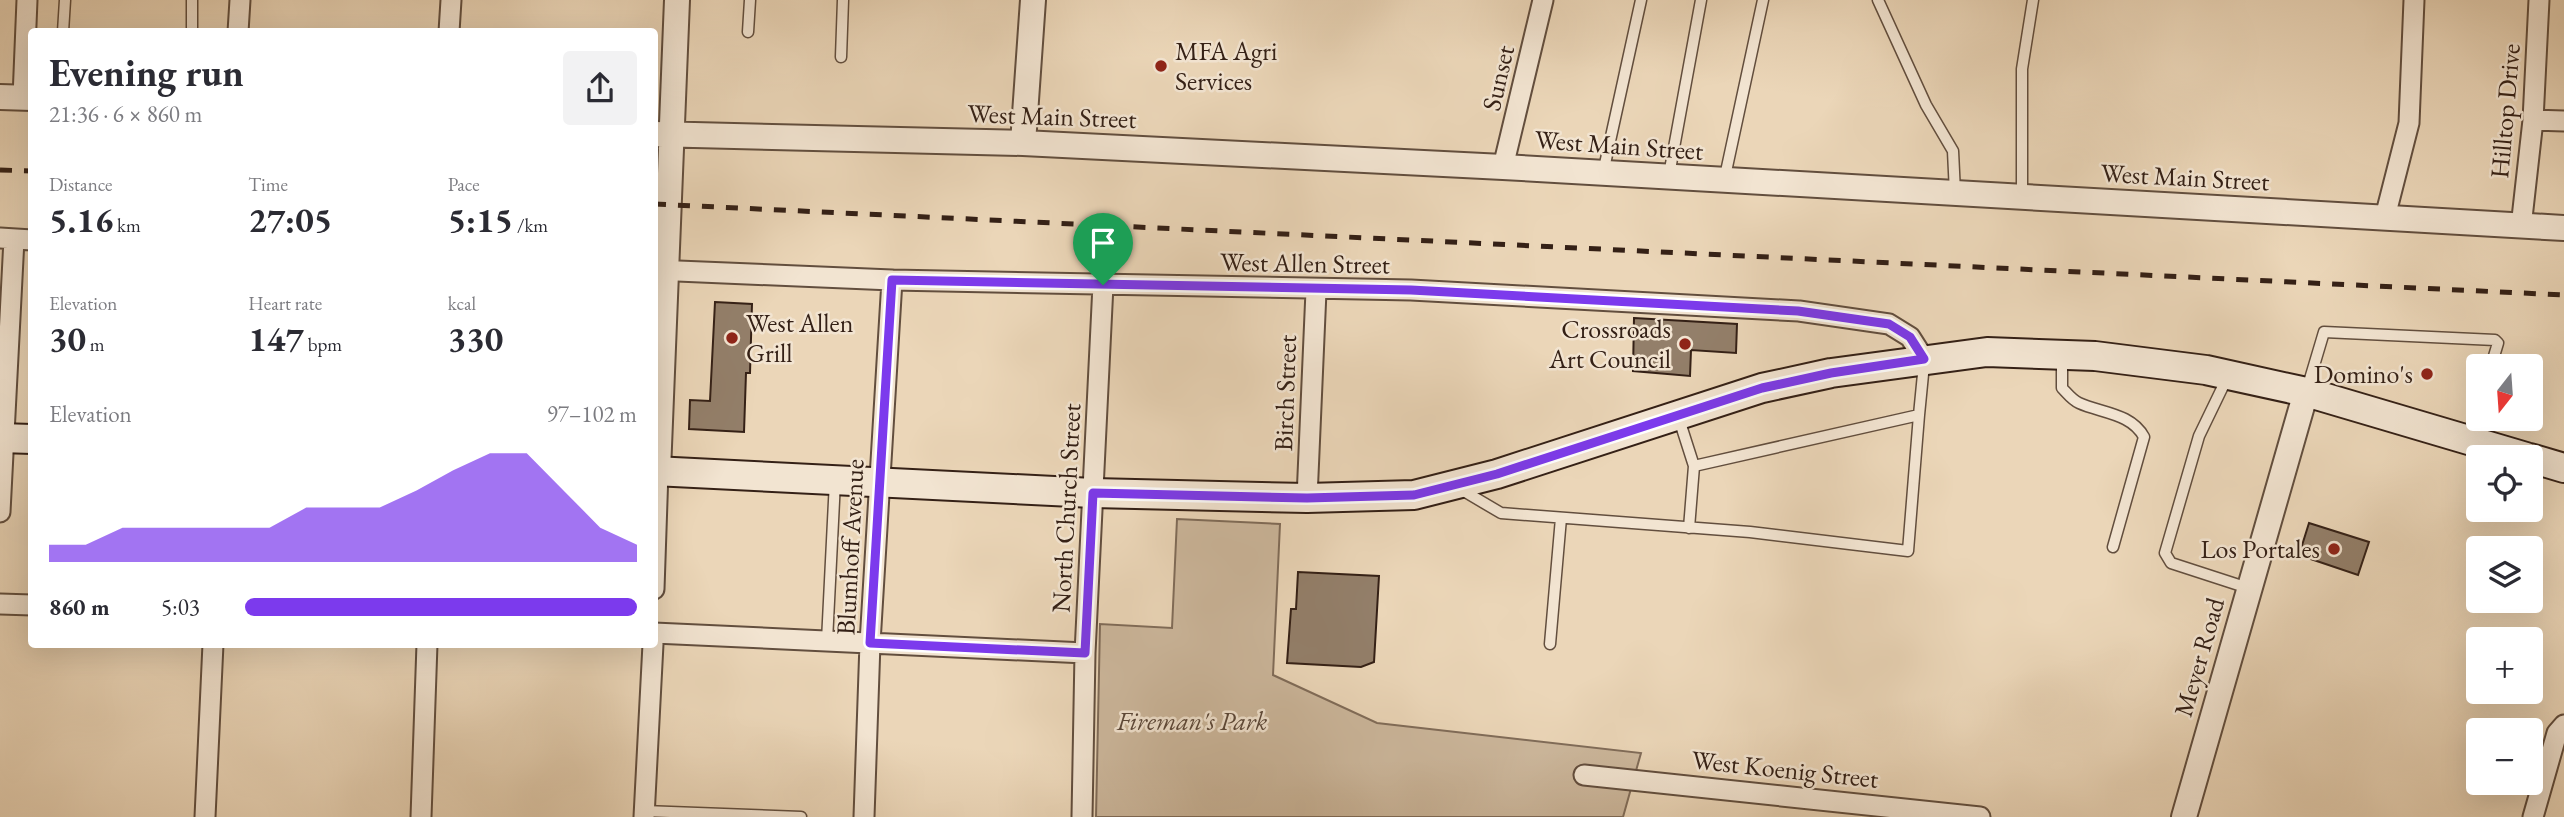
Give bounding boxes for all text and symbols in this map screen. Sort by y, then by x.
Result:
place label: MFA Agri Services [1175,34,1277,98]
street label: Sunset [1474,42,1522,114]
street label: Hilltop Drive [2482,42,2528,180]
text: Evening run [49,48,244,97]
button: share [563,51,637,125]
marker: MFA Agri Services [1153,58,1169,74]
street label: West Main Street [967,96,1137,136]
text: 21:36 · 6 × 860 m [49,99,202,129]
street label: West Main Street [1534,122,1704,168]
street label: West Main Street [2100,156,2270,198]
text: Distance [49,172,112,197]
text: Time [248,172,288,197]
text: Pace [448,172,480,197]
text: 5.16 [49,197,113,242]
text: 27:05 [248,197,332,242]
text: 5:15 [448,197,513,242]
text: km [113,213,141,238]
text: /km [513,213,548,238]
pin [1073,213,1133,285]
icon: arrive [1084,224,1122,262]
street label: West Allen Street [1220,245,1390,281]
text: Elevation [49,291,117,316]
text: Heart rate [248,291,322,316]
text: kcal [448,291,476,316]
place label: West Allen Grill [746,306,854,370]
place label: Crossroads Art Council [1548,312,1671,376]
text: 30 [49,316,86,361]
text: 147 [248,316,304,361]
text: 330 [448,316,503,361]
marker: West Allen Grill [724,330,740,346]
text: m [86,332,105,357]
text: bpm [304,332,342,357]
street label: Birch Street [1266,334,1304,452]
marker: Crossroads Art Council [1677,336,1693,352]
north arrow [2466,354,2543,430]
map controls [2466,354,2543,795]
place label: Domino's [2314,357,2413,391]
marker: Domino's [2419,366,2435,382]
text: Elevation [49,399,132,429]
text: 97–102 m [547,399,637,429]
street label: North Church Street [1044,403,1088,613]
button: locate [2466,445,2543,522]
street label: Blumhoff Avenue [828,458,872,636]
place label: Los Portales [2200,532,2320,566]
button: layers [2466,536,2543,613]
marker: Los Portales [2326,541,2342,557]
text: 860 m [49,592,110,622]
text: 5:03 [161,592,200,622]
street label: Meyer Road [2166,593,2232,720]
button: + [2466,627,2543,704]
park label: Fireman's Park [1116,704,1268,738]
button: − [2466,718,2543,795]
street label: West Koenig Street [1690,742,1880,796]

